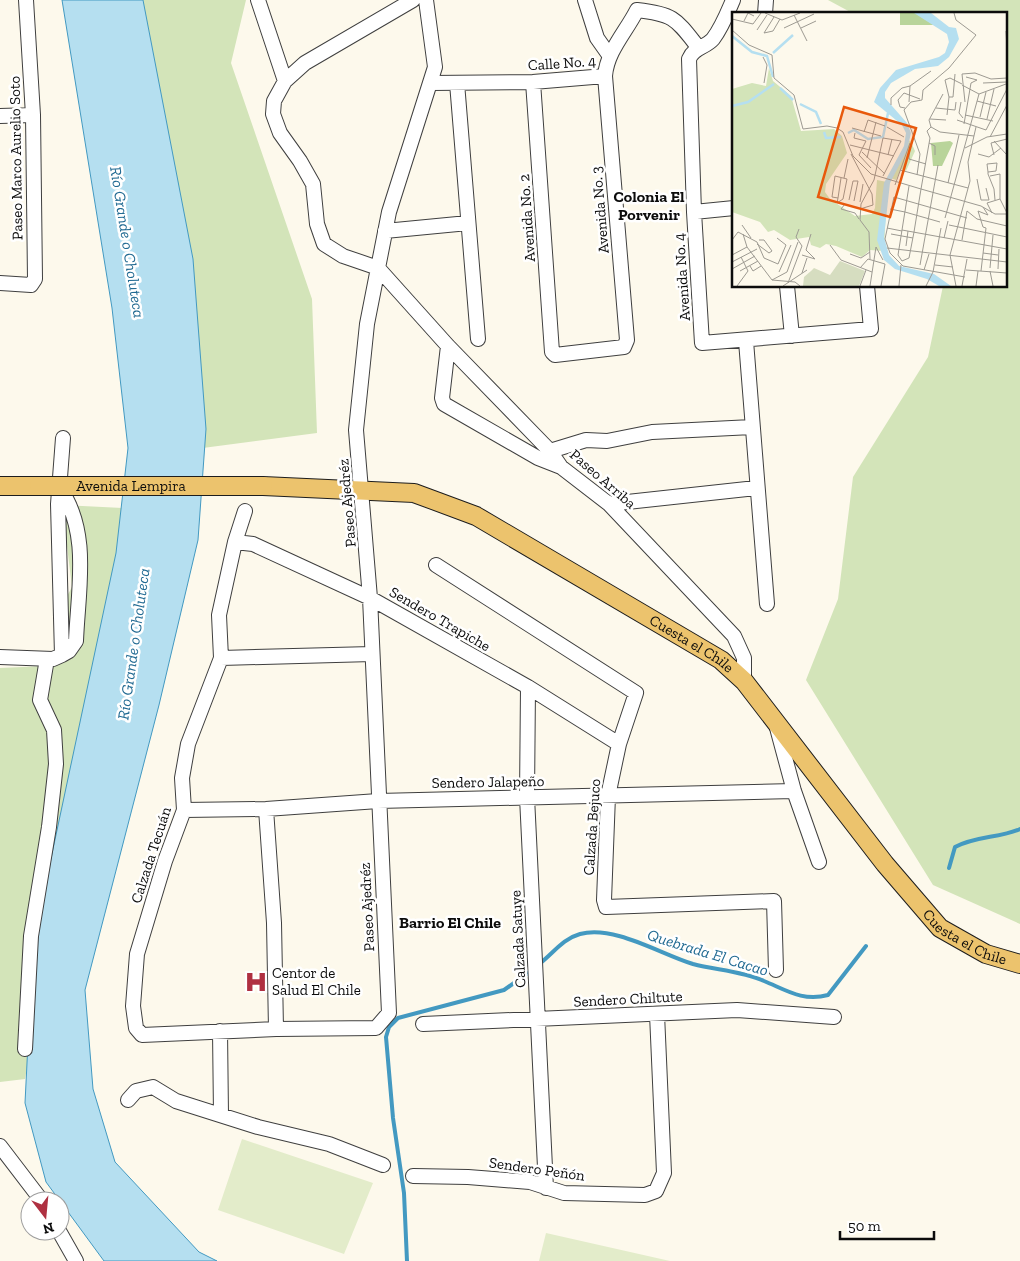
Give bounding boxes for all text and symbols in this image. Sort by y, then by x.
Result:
inset map [732,12,1008,288]
street label: Calle No. 4 [527,52,597,74]
street label: Paseo Marco Aurelio Soto [6,75,26,240]
water label: Río Grande o Choluteca [106,165,149,319]
street label: Avenida No. 3 [587,166,613,254]
street label: Avenida No. 2 [515,173,539,262]
district label: Colonia El Porvenir [613,187,685,224]
street label: Avenida No. 4 [670,232,694,322]
street label: Paseo Arriba [566,445,640,513]
street label: Paseo Ajedréz [334,458,360,548]
street label: Avenida Lempira [76,477,186,495]
water label: Río Grande o Choluteca [113,567,154,721]
street label: Sendero Trapiche [386,583,494,655]
street label: Cuesta el Chile [646,611,738,676]
street label: Sendero Jalapeño [432,772,545,792]
street label: Calzada Bejuco [580,778,604,876]
street label: Calzada Tecuán [127,804,175,905]
street label: Paseo Ajedréz [356,862,378,952]
street label: Calzada Satuye [506,890,530,988]
street label: Cuesta el Chile [919,905,1009,969]
district label: Barrio El Chile [399,913,501,932]
water label: Quebrada El Cacao [645,925,771,980]
place label: Centor de Salud El Chile [272,964,361,999]
hospital icon: Centor de Salud El Chile [243,969,269,995]
street label: Sendero Chiltute [573,987,683,1011]
street label: Sendero Peñón [488,1153,586,1185]
north arrow [20,1191,70,1241]
scale bar [840,1208,934,1240]
text: 50 m [848,1217,881,1235]
text: N [41,1218,56,1238]

